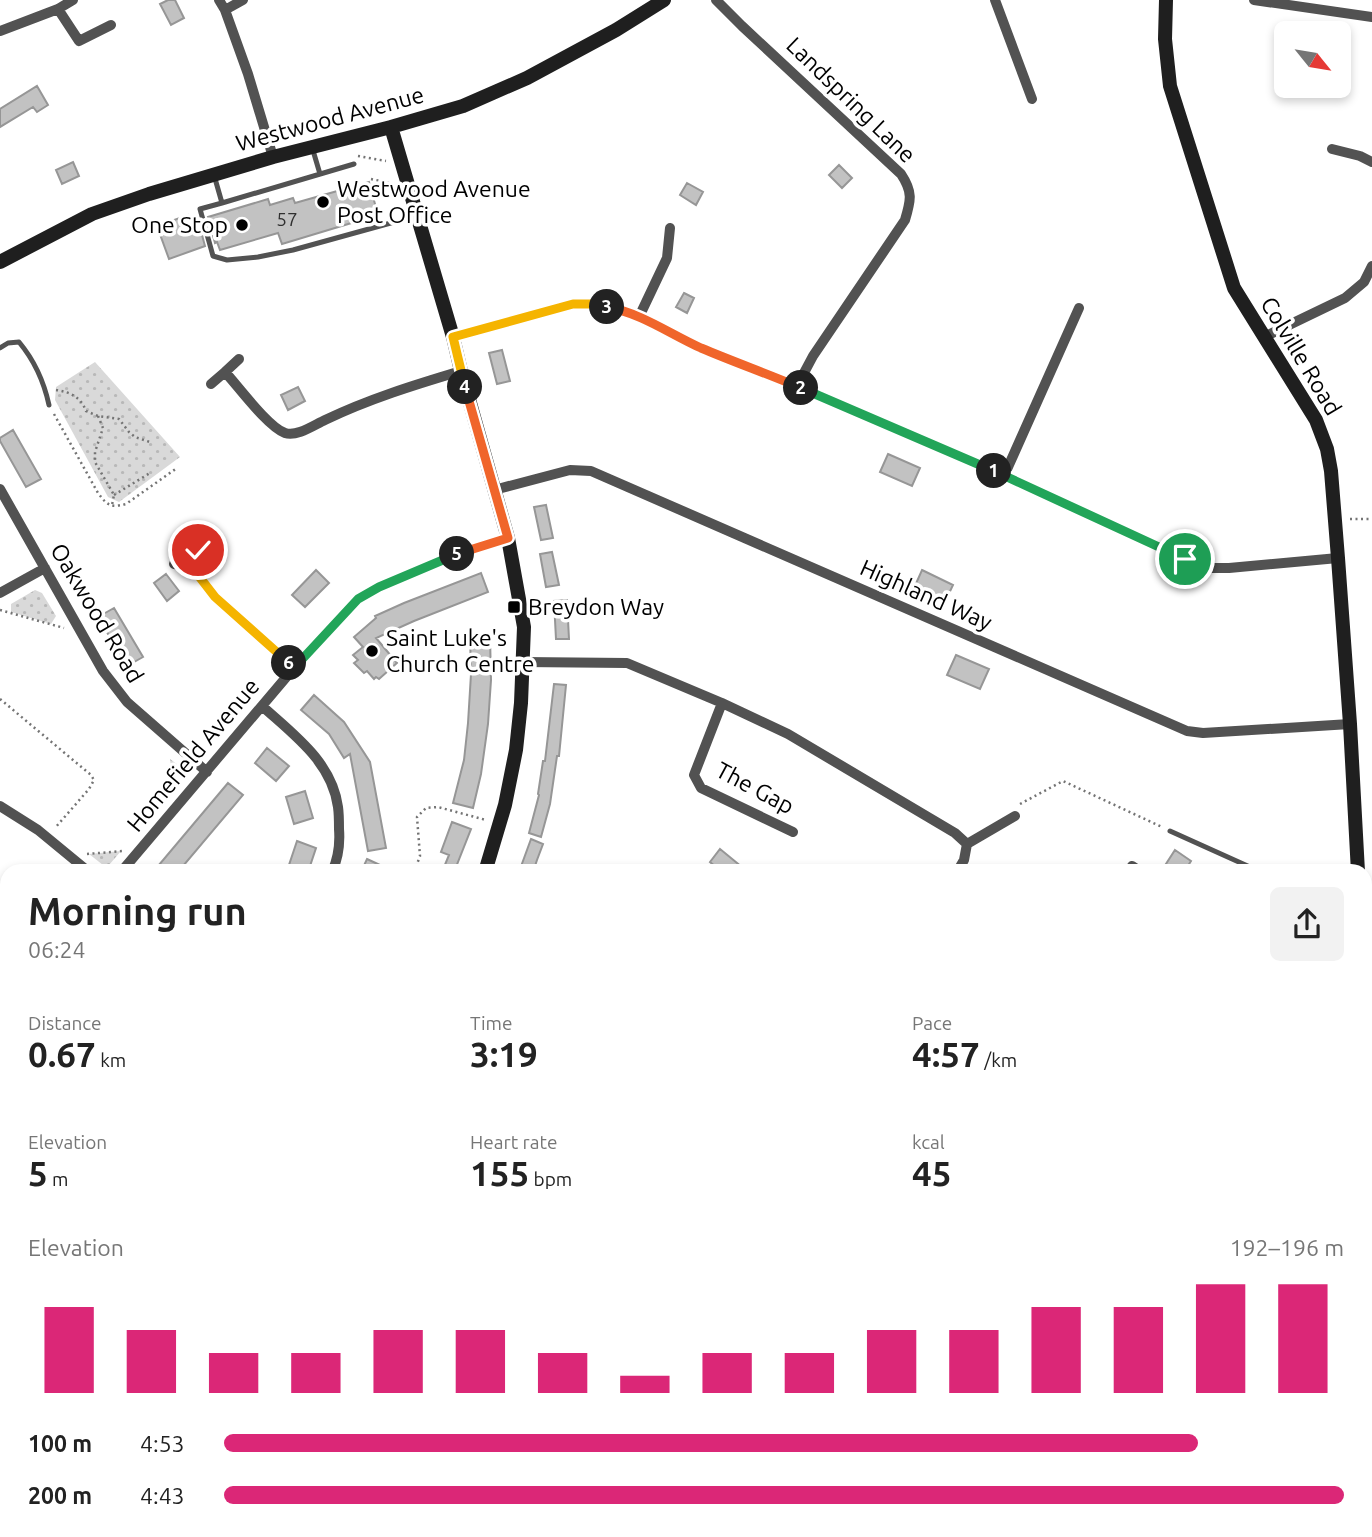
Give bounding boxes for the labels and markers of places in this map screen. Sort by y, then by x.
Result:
place label: Westwood Avenue Post Office [337,176,531,227]
marker: Westwood Avenue Post Office [315,194,331,210]
place label: One Stop [131,212,228,237]
marker: One Stop [234,217,250,233]
pin: 3 [590,290,624,324]
pin: 4 [448,370,482,404]
pin: 2 [784,370,818,406]
pin: 1 [976,454,1012,489]
pin [168,520,228,580]
pin [1155,529,1215,589]
pin: 5 [440,536,475,572]
place label: Breydon Way [528,594,664,619]
marker: Breydon Way [506,599,522,615]
place label: Saint Luke's Church Centre [386,625,535,676]
marker: Saint Luke's Church Centre [364,643,380,659]
pin: 6 [272,646,306,680]

